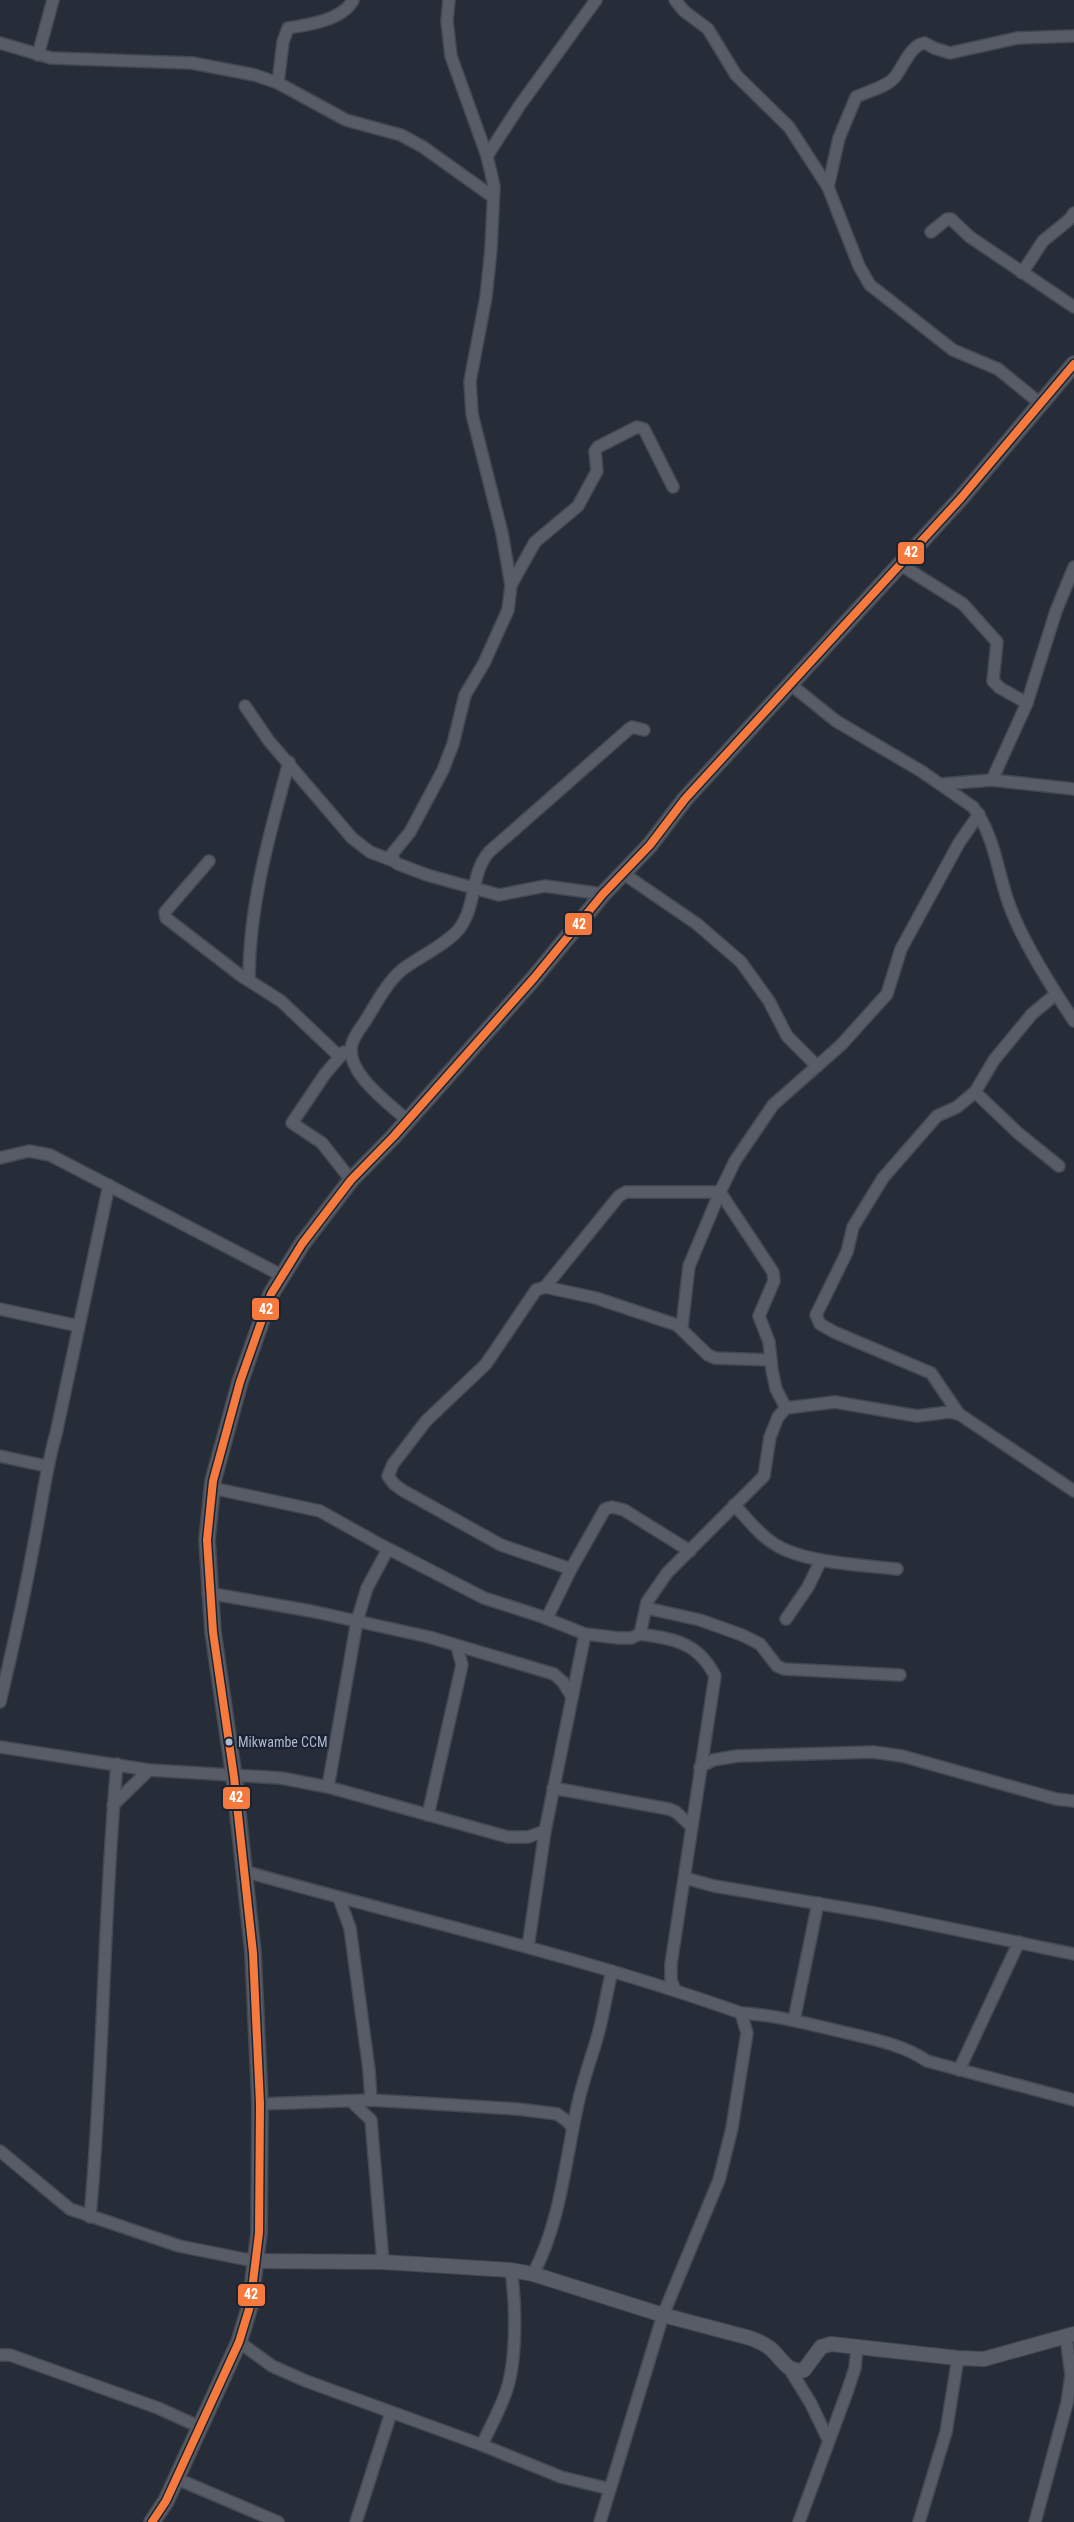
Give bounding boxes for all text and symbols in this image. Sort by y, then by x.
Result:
line badge: 42 [897,541,925,565]
text: 42 [904,544,918,560]
line badge: 42 [564,912,593,936]
text: 42 [572,916,586,932]
line badge: 42 [251,1297,280,1321]
text: 42 [259,1301,273,1317]
place label: Mikwambe CCM [238,1734,328,1750]
marker: Mikwambe CCM [224,1737,234,1747]
line badge: 42 [222,1786,251,1810]
text: 42 [229,1789,243,1805]
line badge: 42 [237,2283,266,2307]
text: 42 [244,2286,258,2302]

